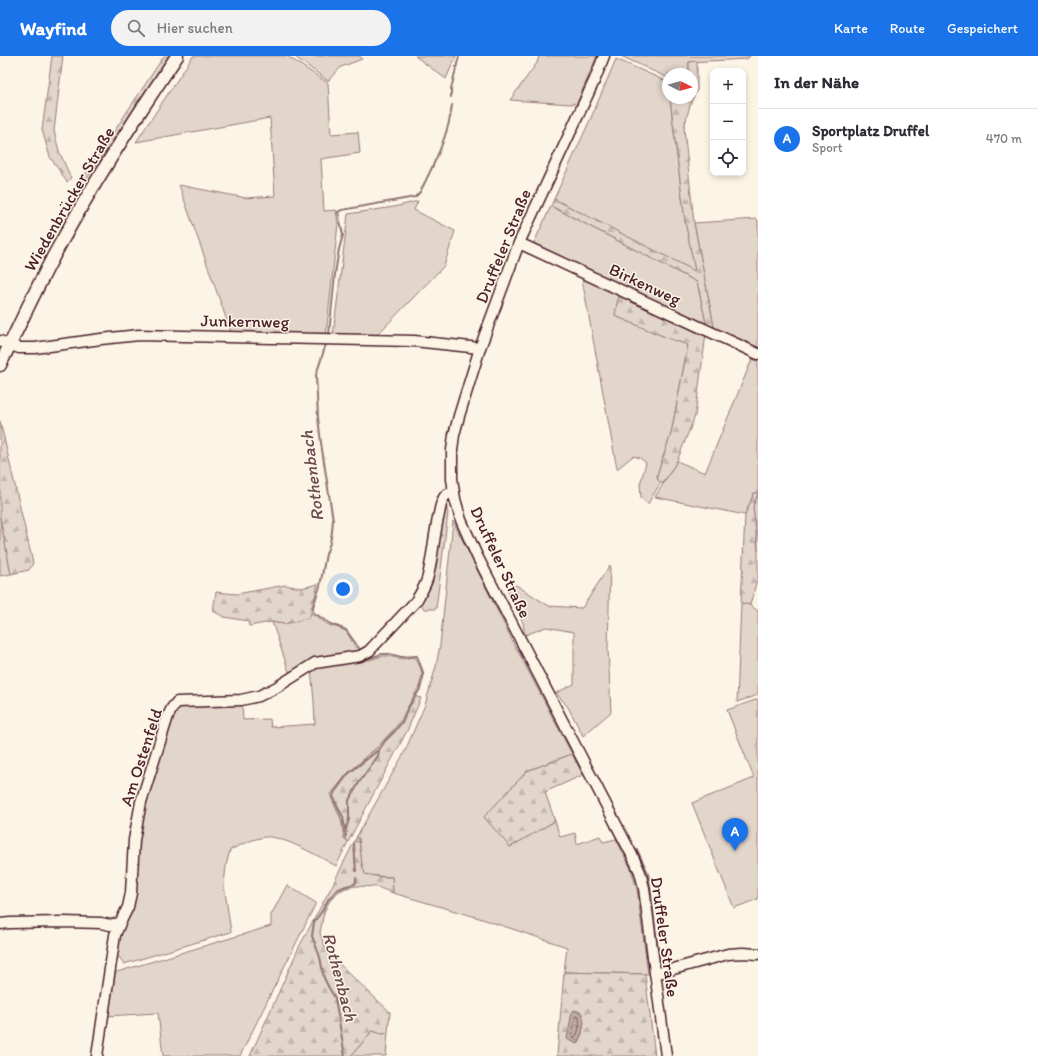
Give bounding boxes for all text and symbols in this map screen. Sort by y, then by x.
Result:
search box [111,10,391,46]
text: Wayfind [20,17,87,40]
icon: search [125,17,147,39]
text: Hier suchen [157,19,233,37]
text: Karte [834,20,868,37]
text: Route [890,20,925,37]
text: Gespeichert [947,20,1018,37]
north arrow [662,68,698,104]
map controls [710,68,746,176]
button: + [710,68,746,104]
text: In der Nähe [774,72,859,92]
button: − [710,104,746,140]
text: Sportplatz Druffel [812,122,929,140]
street label: Wiedenbrücker Straße [19,123,119,275]
text: A [783,131,791,146]
text: 470 m [986,131,1022,146]
button: locate [710,140,746,176]
text: Sport [812,140,843,155]
street label: Druffeler Straße [471,186,535,306]
street label: Birkenweg [606,259,684,309]
street label: Junkernweg [200,310,290,332]
water label: Rothenbach [295,429,328,523]
street label: Druffeler Straße [466,503,536,621]
your location [333,579,353,599]
street label: Am Ostenfeld [116,705,166,808]
pin: A [722,818,748,851]
street label: Druffeler Straße [647,876,683,998]
water label: Rothenbach [318,930,363,1024]

